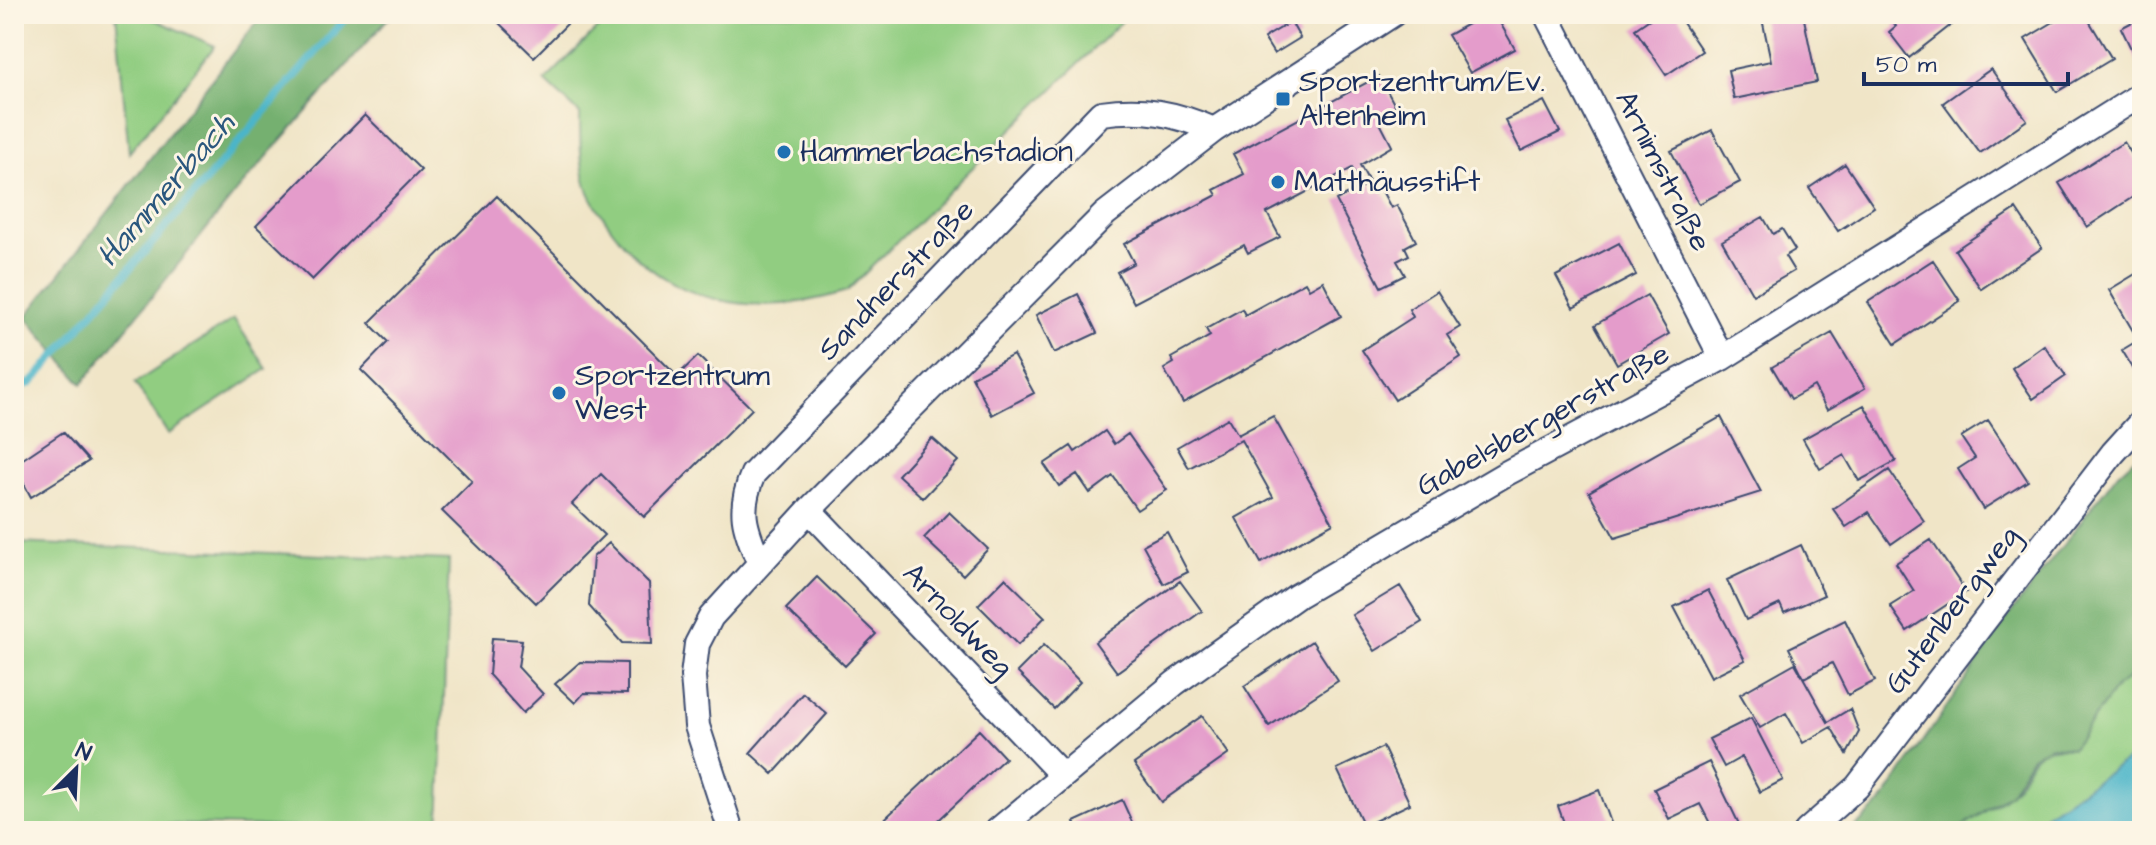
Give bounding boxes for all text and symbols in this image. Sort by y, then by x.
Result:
scale bar [1864,36,2068,86]
text: 50 m [1876,48,1937,82]
place label: Sportzentrum/Ev. Altenheim [1299,61,1545,137]
street label: Arnimstraße [1605,83,1721,259]
marker: Sportzentrum/Ev. Altenheim [1274,90,1292,108]
water label: Hammerbach [86,102,246,277]
place label: Hammerbachstadion [800,131,1073,173]
marker: Hammerbachstadion [775,143,793,161]
place label: Matthäusstift [1294,161,1480,203]
marker: Matthäusstift [1269,173,1287,191]
street label: Sandnerstraße [808,190,984,370]
street label: Gabelsbergerstraße [1409,333,1678,508]
place label: Sportzentrum West [575,355,771,431]
marker: Sportzentrum West [550,384,568,402]
street label: Gutenbergweg [1875,517,2030,703]
street label: Arnoldweg [892,554,1023,687]
north arrow [36,729,116,809]
text: N [71,735,96,769]

